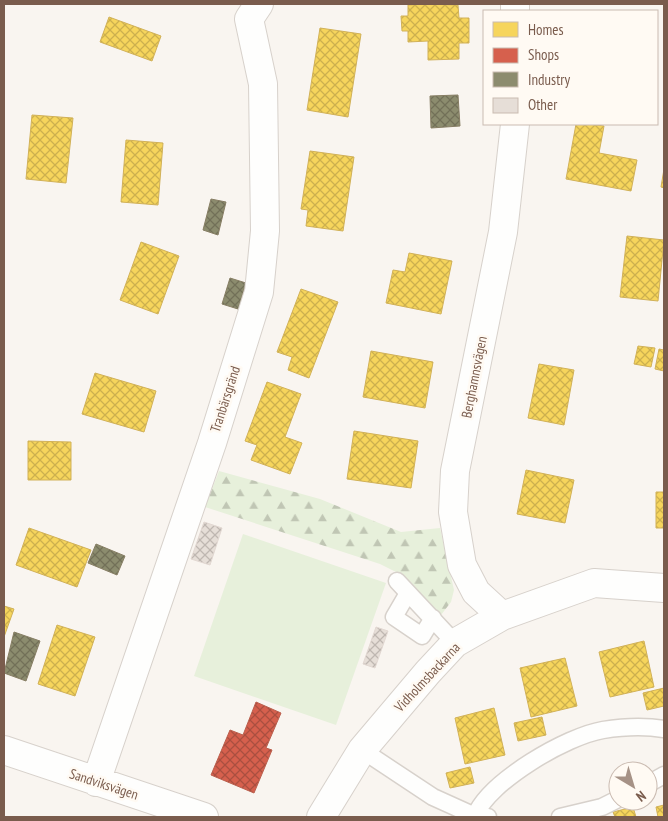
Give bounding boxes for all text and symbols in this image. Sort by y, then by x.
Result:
legend [483,10,658,125]
text: Homes [528,20,564,39]
text: Shops [528,45,559,64]
text: Industry [528,70,570,89]
text: Other [528,95,558,114]
street label: Berghamnsvägen [457,335,491,419]
street label: Tranbärsgränd [206,364,244,434]
street label: Vidholmsbackarna [390,639,464,716]
north arrow [608,761,658,811]
street label: Sandviksvägen [67,764,141,804]
text: N [632,787,650,806]

